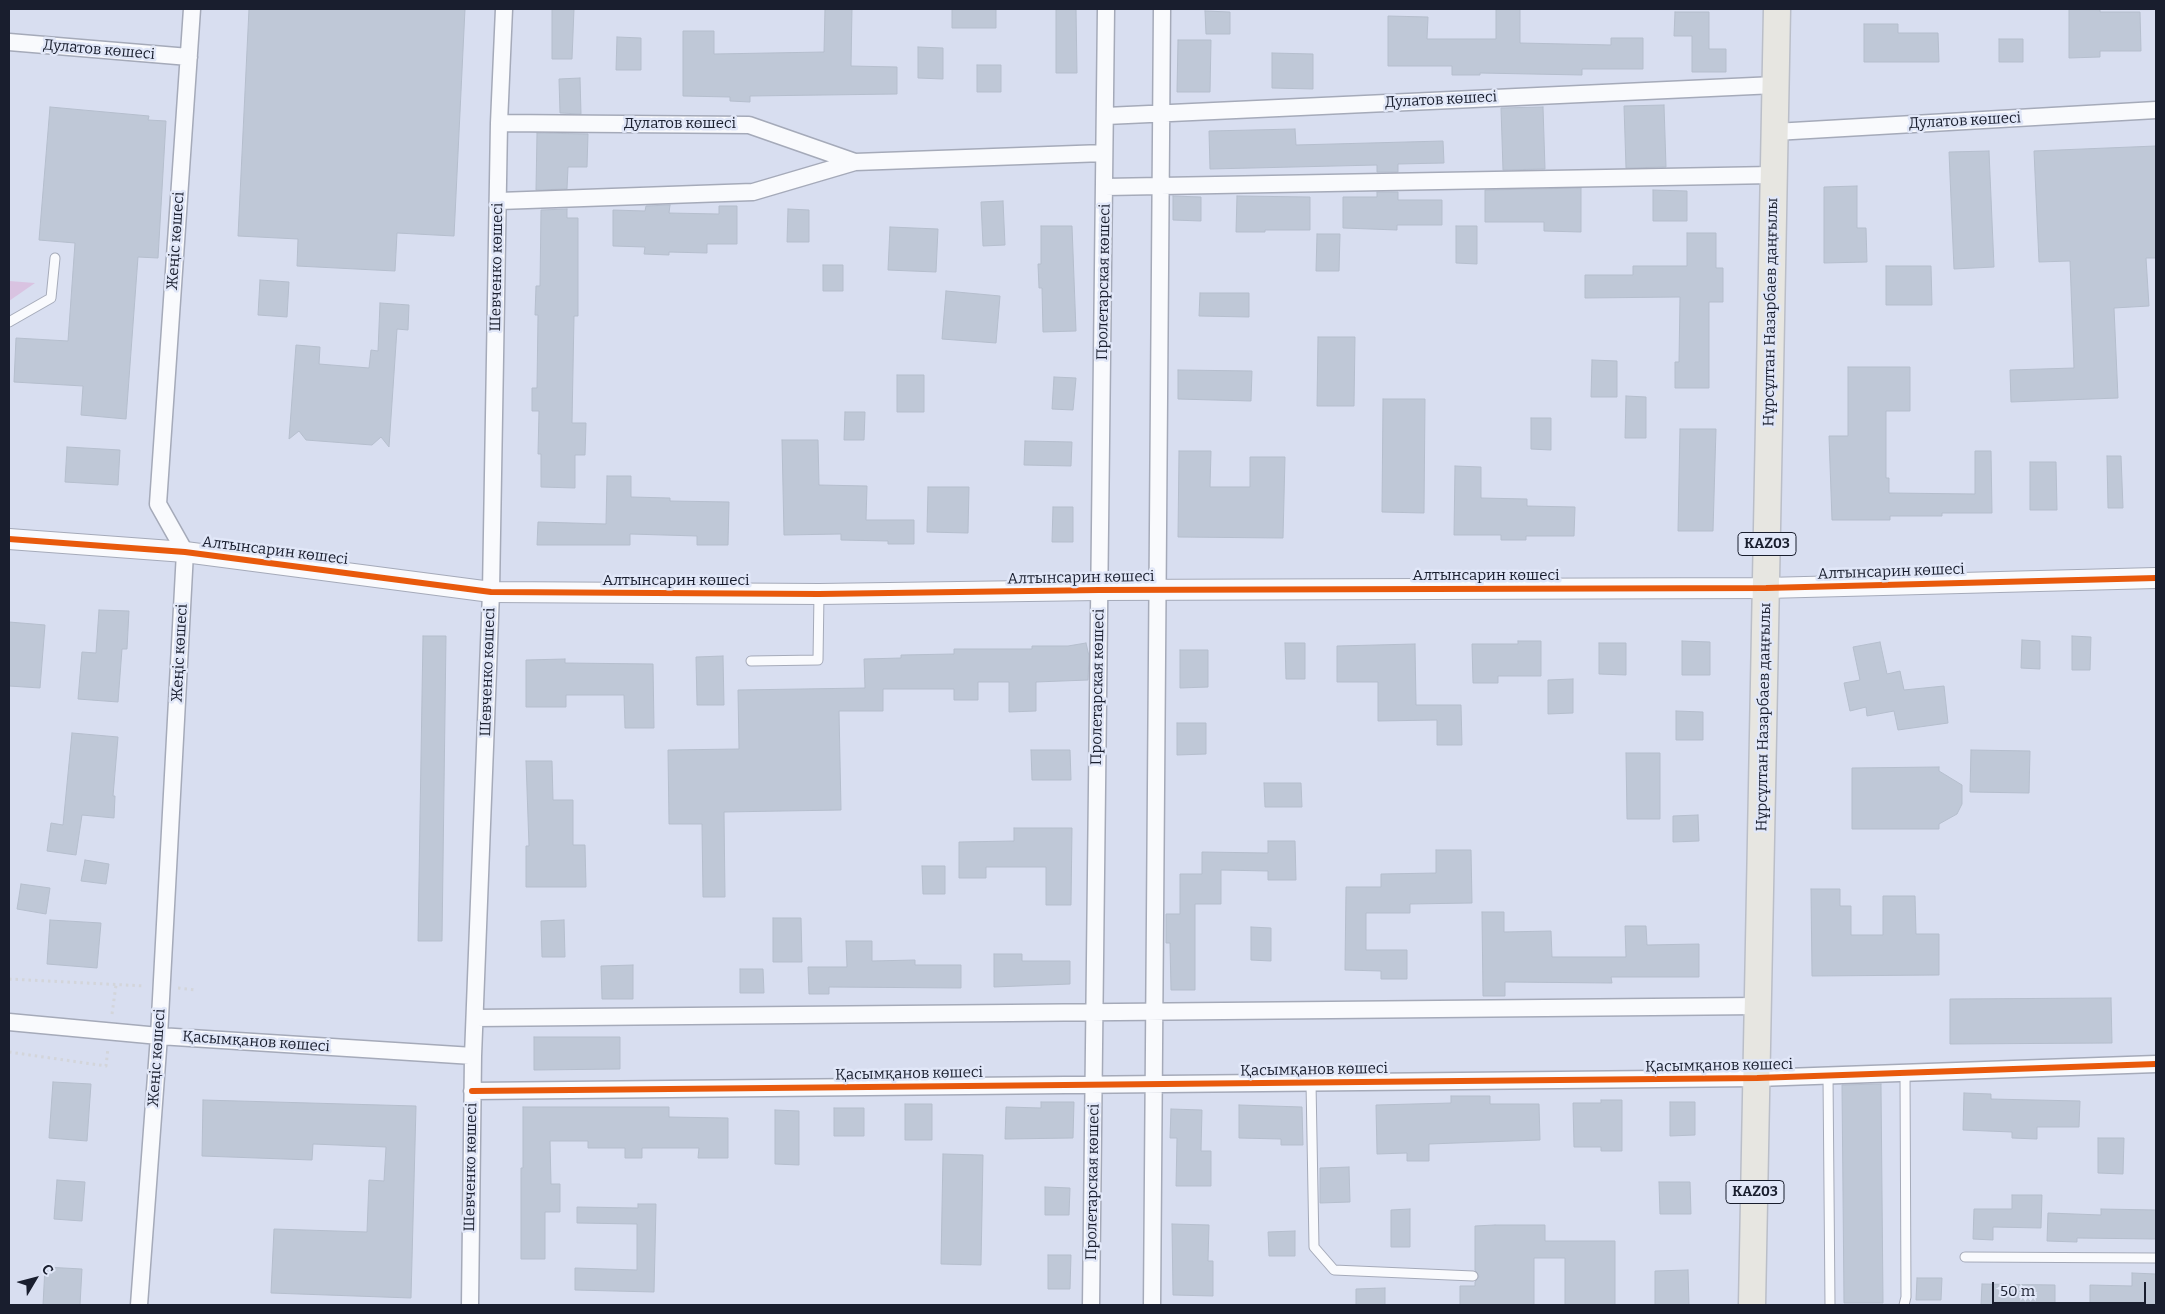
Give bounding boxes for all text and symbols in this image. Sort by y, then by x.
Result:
street label: Дулатов көшесі [42,36,156,64]
street label: Дулатов көшесі [1385,88,1497,112]
street label: Дулатов көшесі [1909,109,2021,133]
street label: Дулатов көшесі [624,115,736,133]
street label: Жеңіс көшесі [164,191,188,291]
street label: Нұрсұлтан Назарбаев даңғылы [1760,197,1782,427]
street label: Шевченко көшесі [487,203,507,331]
street label: Пролетарская көшесі [1094,204,1114,360]
road number: KАZ03 [1738,532,1796,556]
street label: Алтынсарин көшесі [201,533,349,569]
street label: Алтынсарин көшесі [1817,560,1965,584]
street label: Алтынсарин көшесі [1413,567,1559,585]
street label: Алтынсарин көшесі [1007,568,1155,588]
street label: Алтынсарин көшесі [603,572,749,590]
street label: Нұрсұлтан Назарбаев даңғылы [1753,602,1775,832]
street label: Жеңіс көшесі [168,603,192,703]
street label: Шевченко көшесі [477,607,499,737]
street label: Пролетарская көшесі [1088,609,1108,765]
street label: Жеңіс көшесі [145,1008,169,1108]
street label: Қасымқанов көшесі [182,1028,330,1056]
street label: Қасымқанов көшесі [1645,1056,1793,1076]
street label: Қасымқанов көшесі [1240,1060,1388,1080]
street label: Қасымқанов көшесі [835,1064,983,1084]
street label: Шевченко көшесі [461,1103,481,1231]
street label: Пролетарская көшесі [1083,1104,1103,1260]
road number: KАZ03 [1726,1180,1784,1204]
north arrow [10,1254,60,1304]
text: С [38,1261,57,1278]
scale bar [1995,1272,2149,1304]
text: 50 m [2000,1282,2035,1300]

